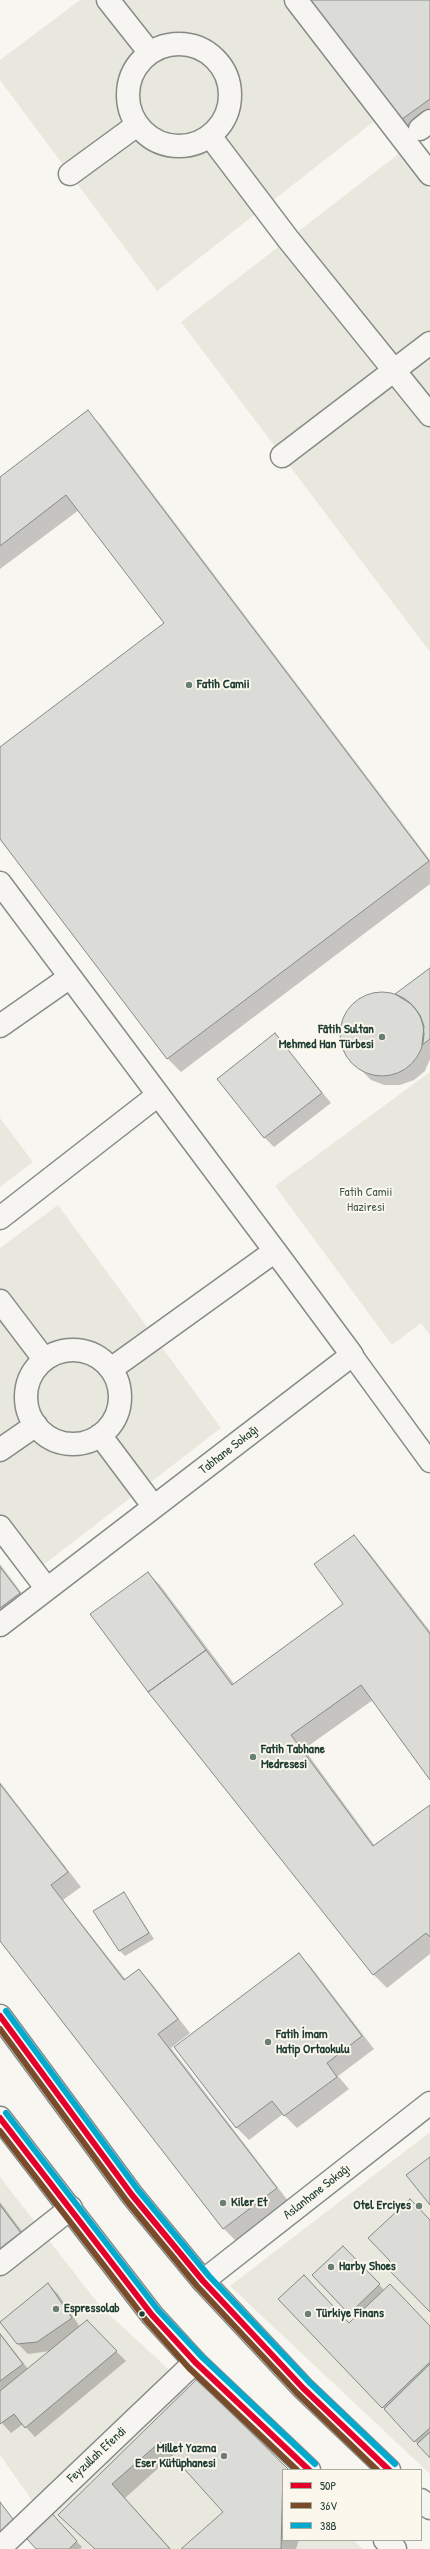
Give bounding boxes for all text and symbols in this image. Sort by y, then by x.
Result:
place label: Fatih Camii [197,677,250,693]
marker: Fatih Camii [184,680,194,690]
place label: Fâtih Sultan Mehmed Han Türbesi [279,1022,374,1053]
marker: Fâtih Sultan Mehmed Han Türbesi [377,1032,387,1042]
park label: Fatih Camii Haziresi [340,1185,392,1216]
street label: Tabhane Sokağı [196,1422,262,1478]
place label: Fatih Tabhane Medresesi [261,1742,325,1773]
marker: Fatih Tabhane Medresesi [248,1752,258,1762]
place label: Fatih İmam Hatip Ortaokulu [276,2027,349,2058]
marker: Fatih İmam Hatip Ortaokulu [263,2037,273,2047]
street label: Aslanhane Sokağı [280,2161,354,2223]
place label: Kiler Et [231,2195,268,2211]
marker: Kiler Et [218,2198,228,2208]
place label: Otel Erciyes [353,2198,411,2214]
marker: Otel Erciyes [414,2201,424,2211]
place label: Harby Shoes [339,2259,396,2275]
marker: Harby Shoes [326,2262,336,2272]
place label: Espressolab [64,2301,120,2317]
marker: Espressolab [51,2304,61,2314]
place label: Türkiye Finans [316,2306,384,2322]
unlabelled marker [137,2309,147,2319]
marker: Türkiye Finans [303,2309,313,2319]
street label: Feyzullah Efendi [64,2424,130,2486]
place label: Millet Yazma Eser Kütüphanesi [135,2441,216,2472]
marker: Millet Yazma Eser Kütüphanesi [219,2451,229,2461]
legend [282,2469,422,2541]
text: 50P [320,2477,336,2494]
text: 36V [320,2497,337,2514]
text: 38B [320,2517,337,2534]

